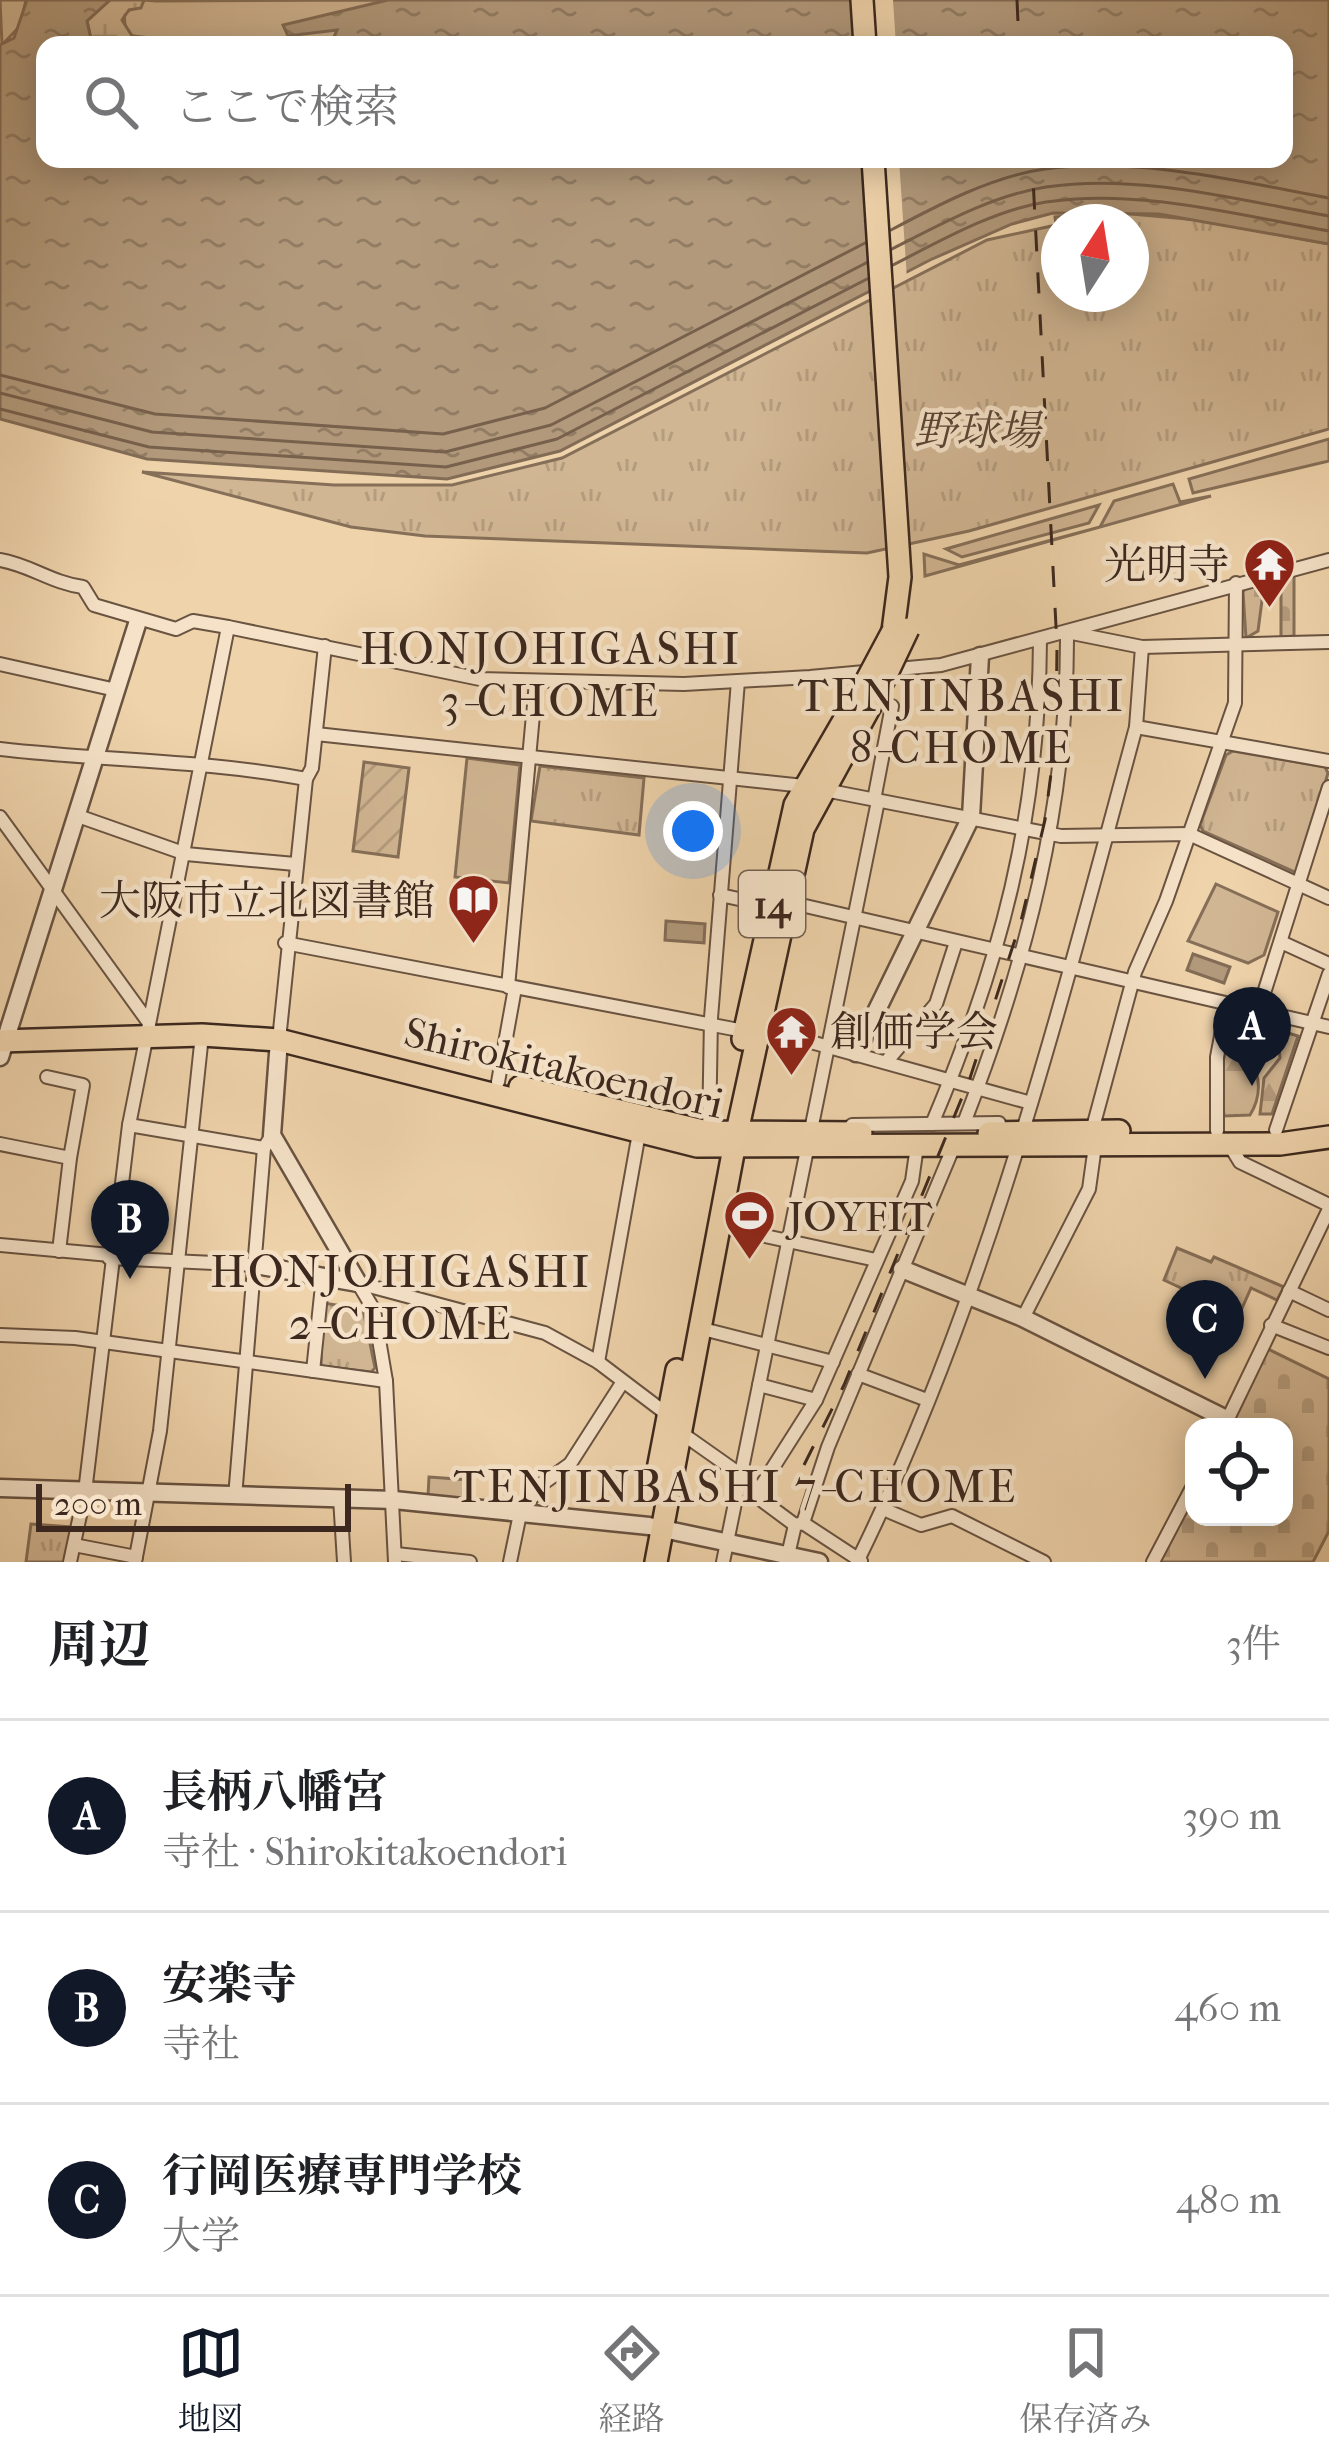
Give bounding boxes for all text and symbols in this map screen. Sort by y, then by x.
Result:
search box [36,36,1293,168]
icon: search [78,69,144,135]
text: ここで検索 [174,81,399,134]
north arrow [1041,204,1149,312]
park label: 野球場 [914,407,1044,456]
temple icon: 光明寺 [1241,536,1297,610]
place label: 光明寺 [1104,541,1230,590]
district label: HONJOHIGASHI 3-CHOME [360,623,742,728]
district label: TENJINBASHI 8-CHOME [798,670,1126,775]
your location [663,801,723,861]
road number: 14 [739,871,805,937]
library icon: 大阪市立北図書館 [446,872,502,946]
place label: 大阪市立北図書館 [99,877,435,926]
pin: A [1213,987,1291,1086]
temple icon: 創価学会 [763,1003,819,1077]
street label: Shirokitakoendori [399,1008,728,1129]
place label: 創価学会 [830,1008,998,1057]
pin: B [91,1180,169,1279]
sports icon: JOYFIT [721,1188,777,1262]
place label: JOYFIT [785,1193,933,1242]
district label: HONJOHIGASHI 2-CHOME [210,1246,592,1351]
pin: C [1166,1280,1244,1379]
map controls [1185,1418,1293,1526]
button: locate [1185,1418,1293,1526]
district label: TENJINBASHI 7-CHOME [454,1461,1018,1514]
scale bar [36,1478,351,1531]
text: 200 m [54,1485,142,1524]
text: 周辺 [48,1615,150,1675]
text: 3件 [1226,1621,1281,1667]
text: 長柄八幡宮 [162,1766,387,1819]
text: A [74,1793,100,1839]
text: 390 m [1182,1793,1281,1839]
text: 寺社 · Shirokitakoendori [162,1829,567,1875]
text: 安楽寺 [162,1958,297,2011]
text: B [74,1985,100,2031]
text: 460 m [1175,1985,1281,2031]
text: 寺社 [162,2021,240,2067]
text: 行岡医療専門学校 [162,2150,522,2203]
text: C [74,2177,100,2223]
text: 480 m [1176,2177,1281,2223]
text: 大学 [162,2213,240,2259]
tab: 地図 [178,2320,244,2439]
tab: 経路 [599,2320,665,2439]
tab: 保存済み [1020,2320,1152,2439]

